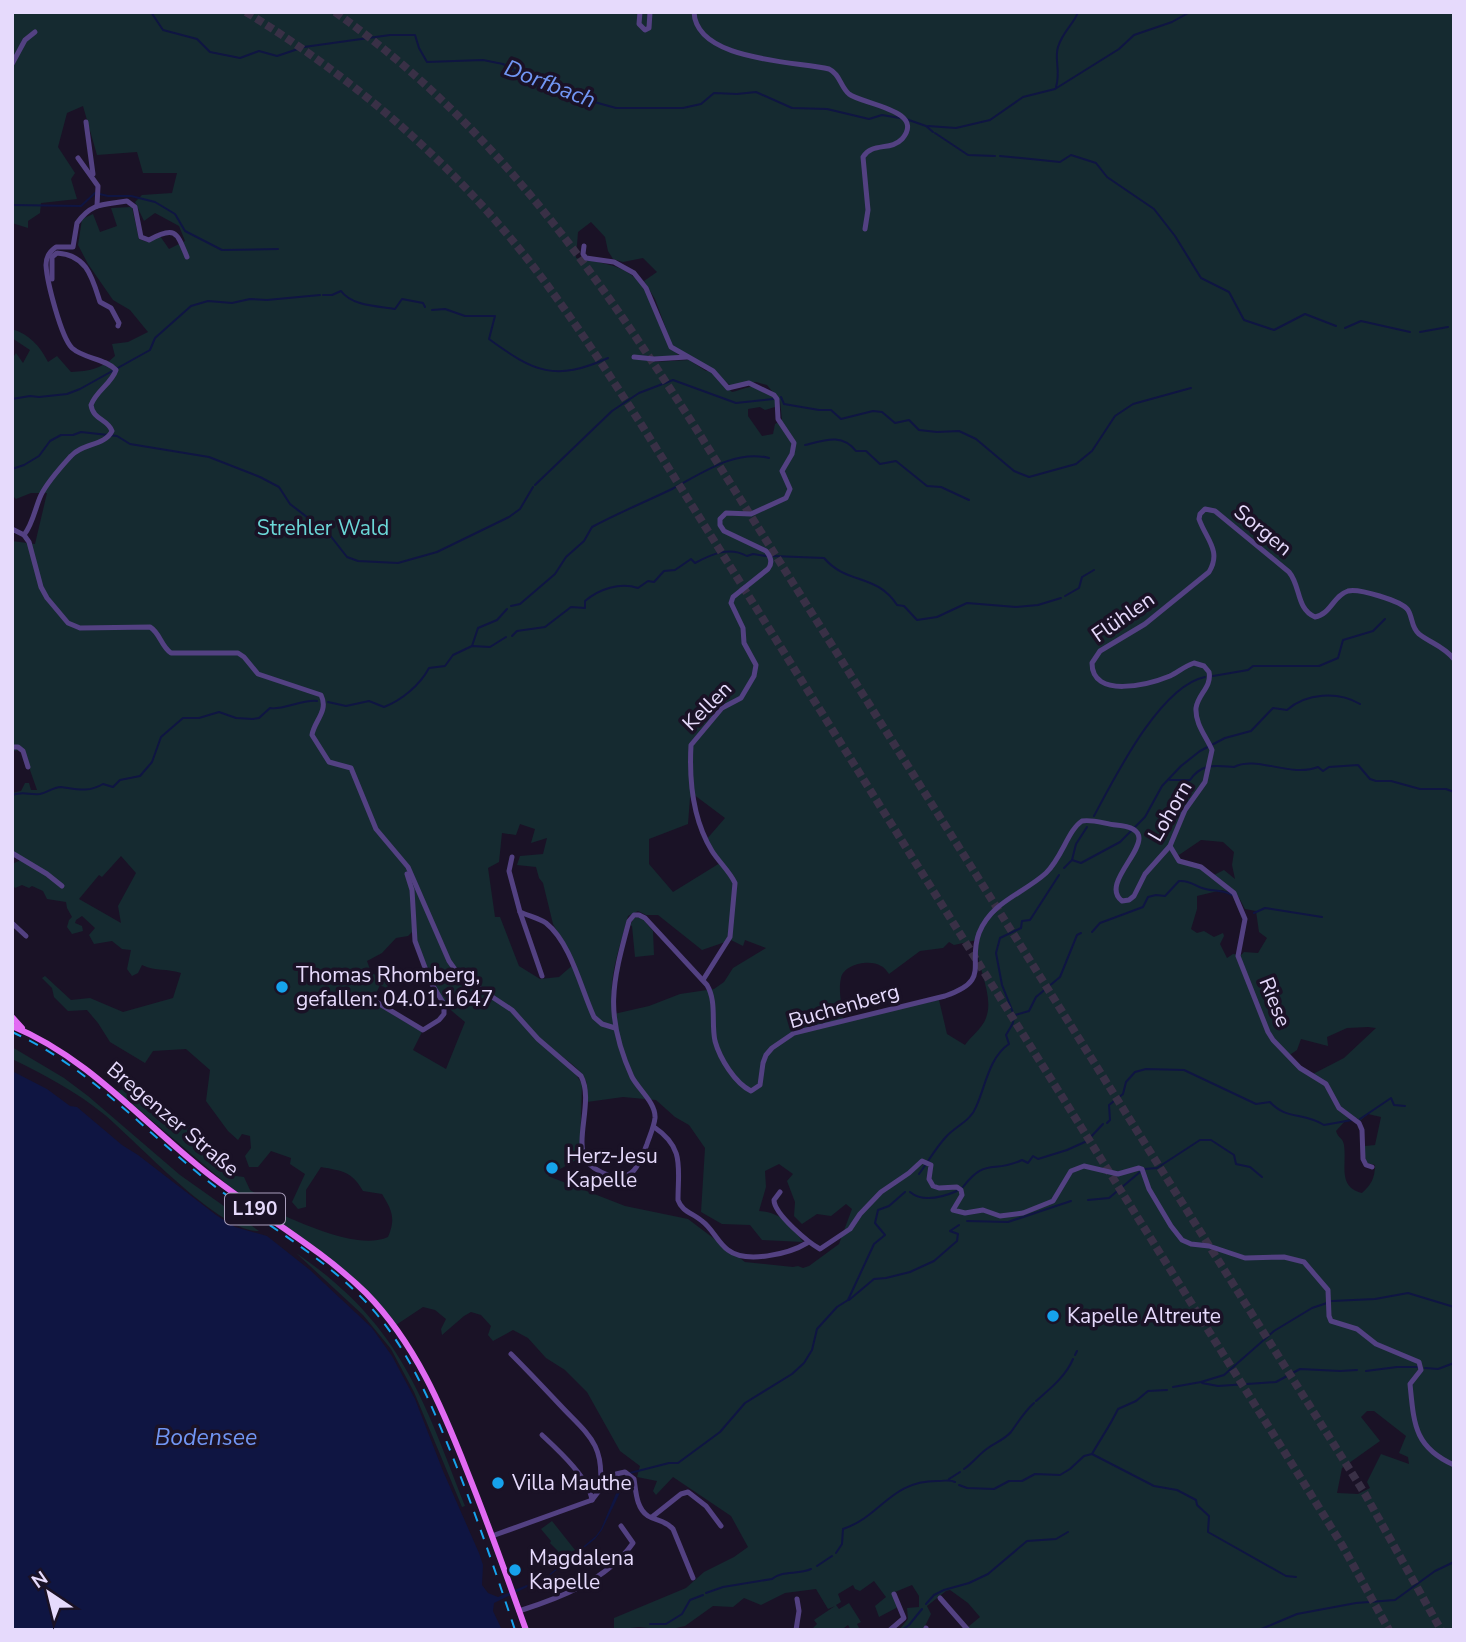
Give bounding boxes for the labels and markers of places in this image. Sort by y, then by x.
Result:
place label: Thomas Rhomberg, gefallen: 04.01.1647 [296,961,493,1013]
marker: Thomas Rhomberg, gefallen: 04.01.1647 [274,979,290,995]
place label: Herz-Jesu Kapelle [566,1142,658,1194]
marker: Herz-Jesu Kapelle [544,1160,560,1176]
place label: Kapelle Altreute [1067,1302,1221,1330]
marker: Kapelle Altreute [1045,1308,1061,1324]
place label: Villa Mauthe [511,1469,632,1497]
marker: Villa Mauthe [490,1475,506,1491]
place label: Magdalena Kapelle [529,1544,634,1596]
marker: Magdalena Kapelle [507,1562,523,1578]

